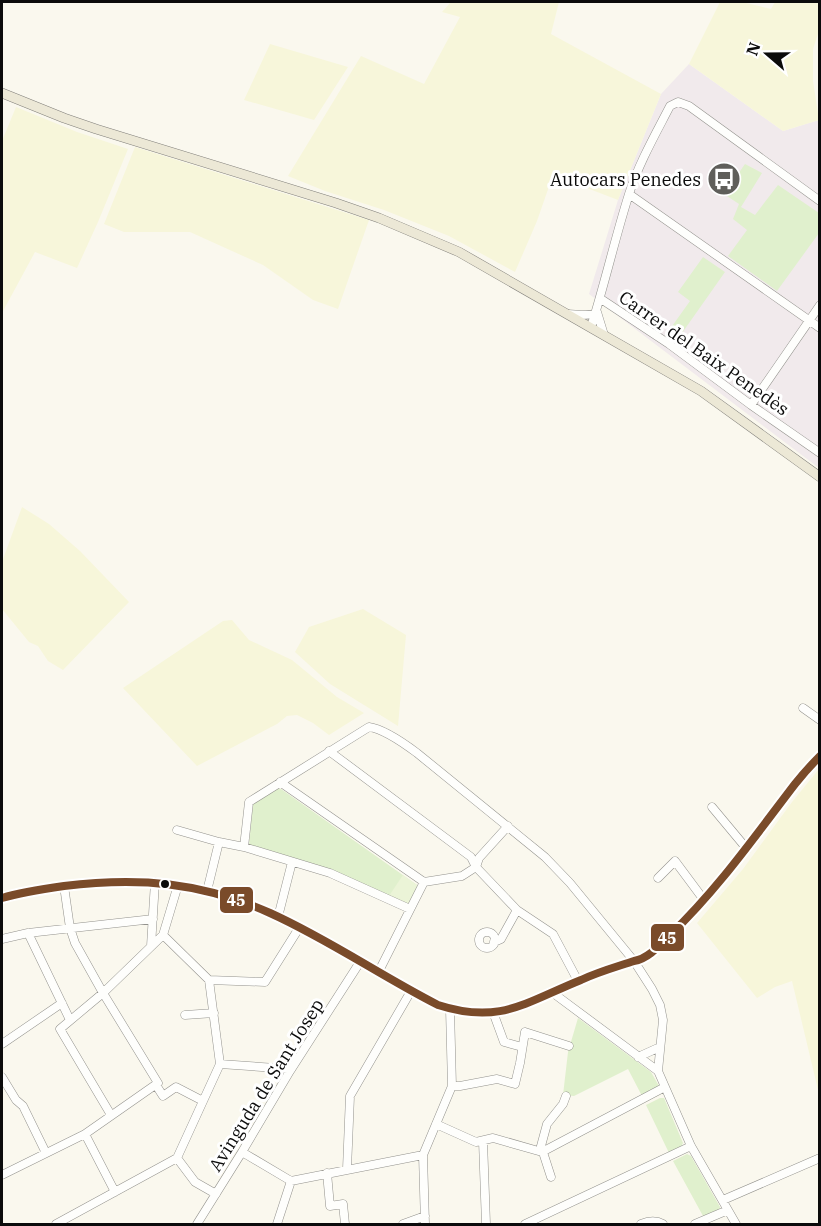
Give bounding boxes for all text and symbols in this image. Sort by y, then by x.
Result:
north arrow [737,24,797,84]
text: N [741,40,764,58]
bus stop icon: Autocars Penedes [706,161,742,197]
place label: Autocars Penedes [550,168,701,191]
street label: Carrer del Baix Penedès [615,286,793,420]
unlabelled marker [159,878,171,890]
line badge: 45 [219,886,254,914]
text: 45 [226,890,246,910]
line badge: 45 [650,923,685,952]
text: 45 [657,928,677,948]
street label: Avinguda de Sant Josep [203,994,329,1176]

